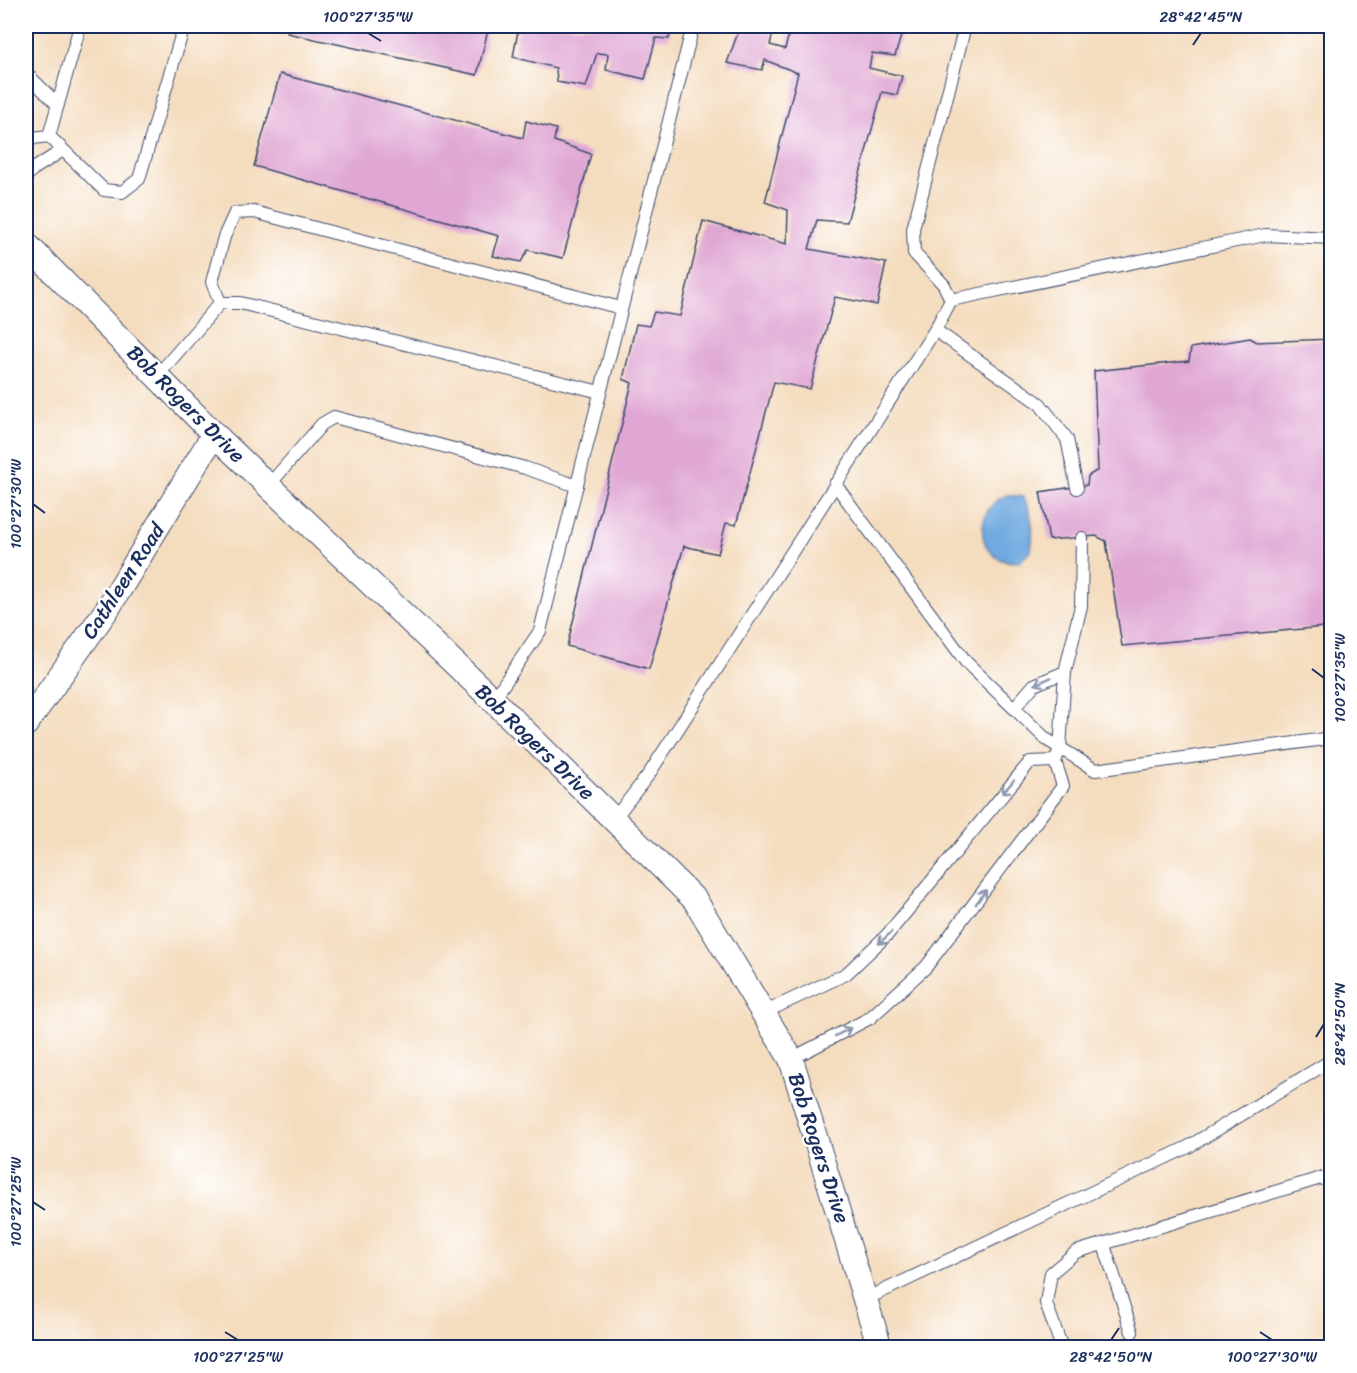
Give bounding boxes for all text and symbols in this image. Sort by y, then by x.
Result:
text: 100°27'35"W [323,4,413,30]
text: 28°42'45"N [1160,4,1243,30]
street label: Bob Rogers Drive [117,335,255,473]
text: 100°27'30"W [3,459,29,549]
street label: Cathleen Road [71,513,176,647]
text: 100°27'35"W [1327,633,1353,723]
street label: Bob Rogers Drive [466,674,605,810]
one-way arrow [1034,676,1052,687]
one-way arrow [1001,779,1015,794]
one-way arrow [974,890,987,906]
one-way arrow [877,930,892,945]
text: 28°42'50"N [1327,982,1353,1066]
one-way arrow [834,1026,851,1038]
street label: Bob Rogers Drive [777,1068,861,1228]
text: 100°27'25"W [3,1156,29,1247]
text: 100°27'25"W [193,1344,284,1370]
text: 28°42'50"N [1070,1344,1153,1370]
text: 100°27'30"W [1227,1344,1317,1370]

